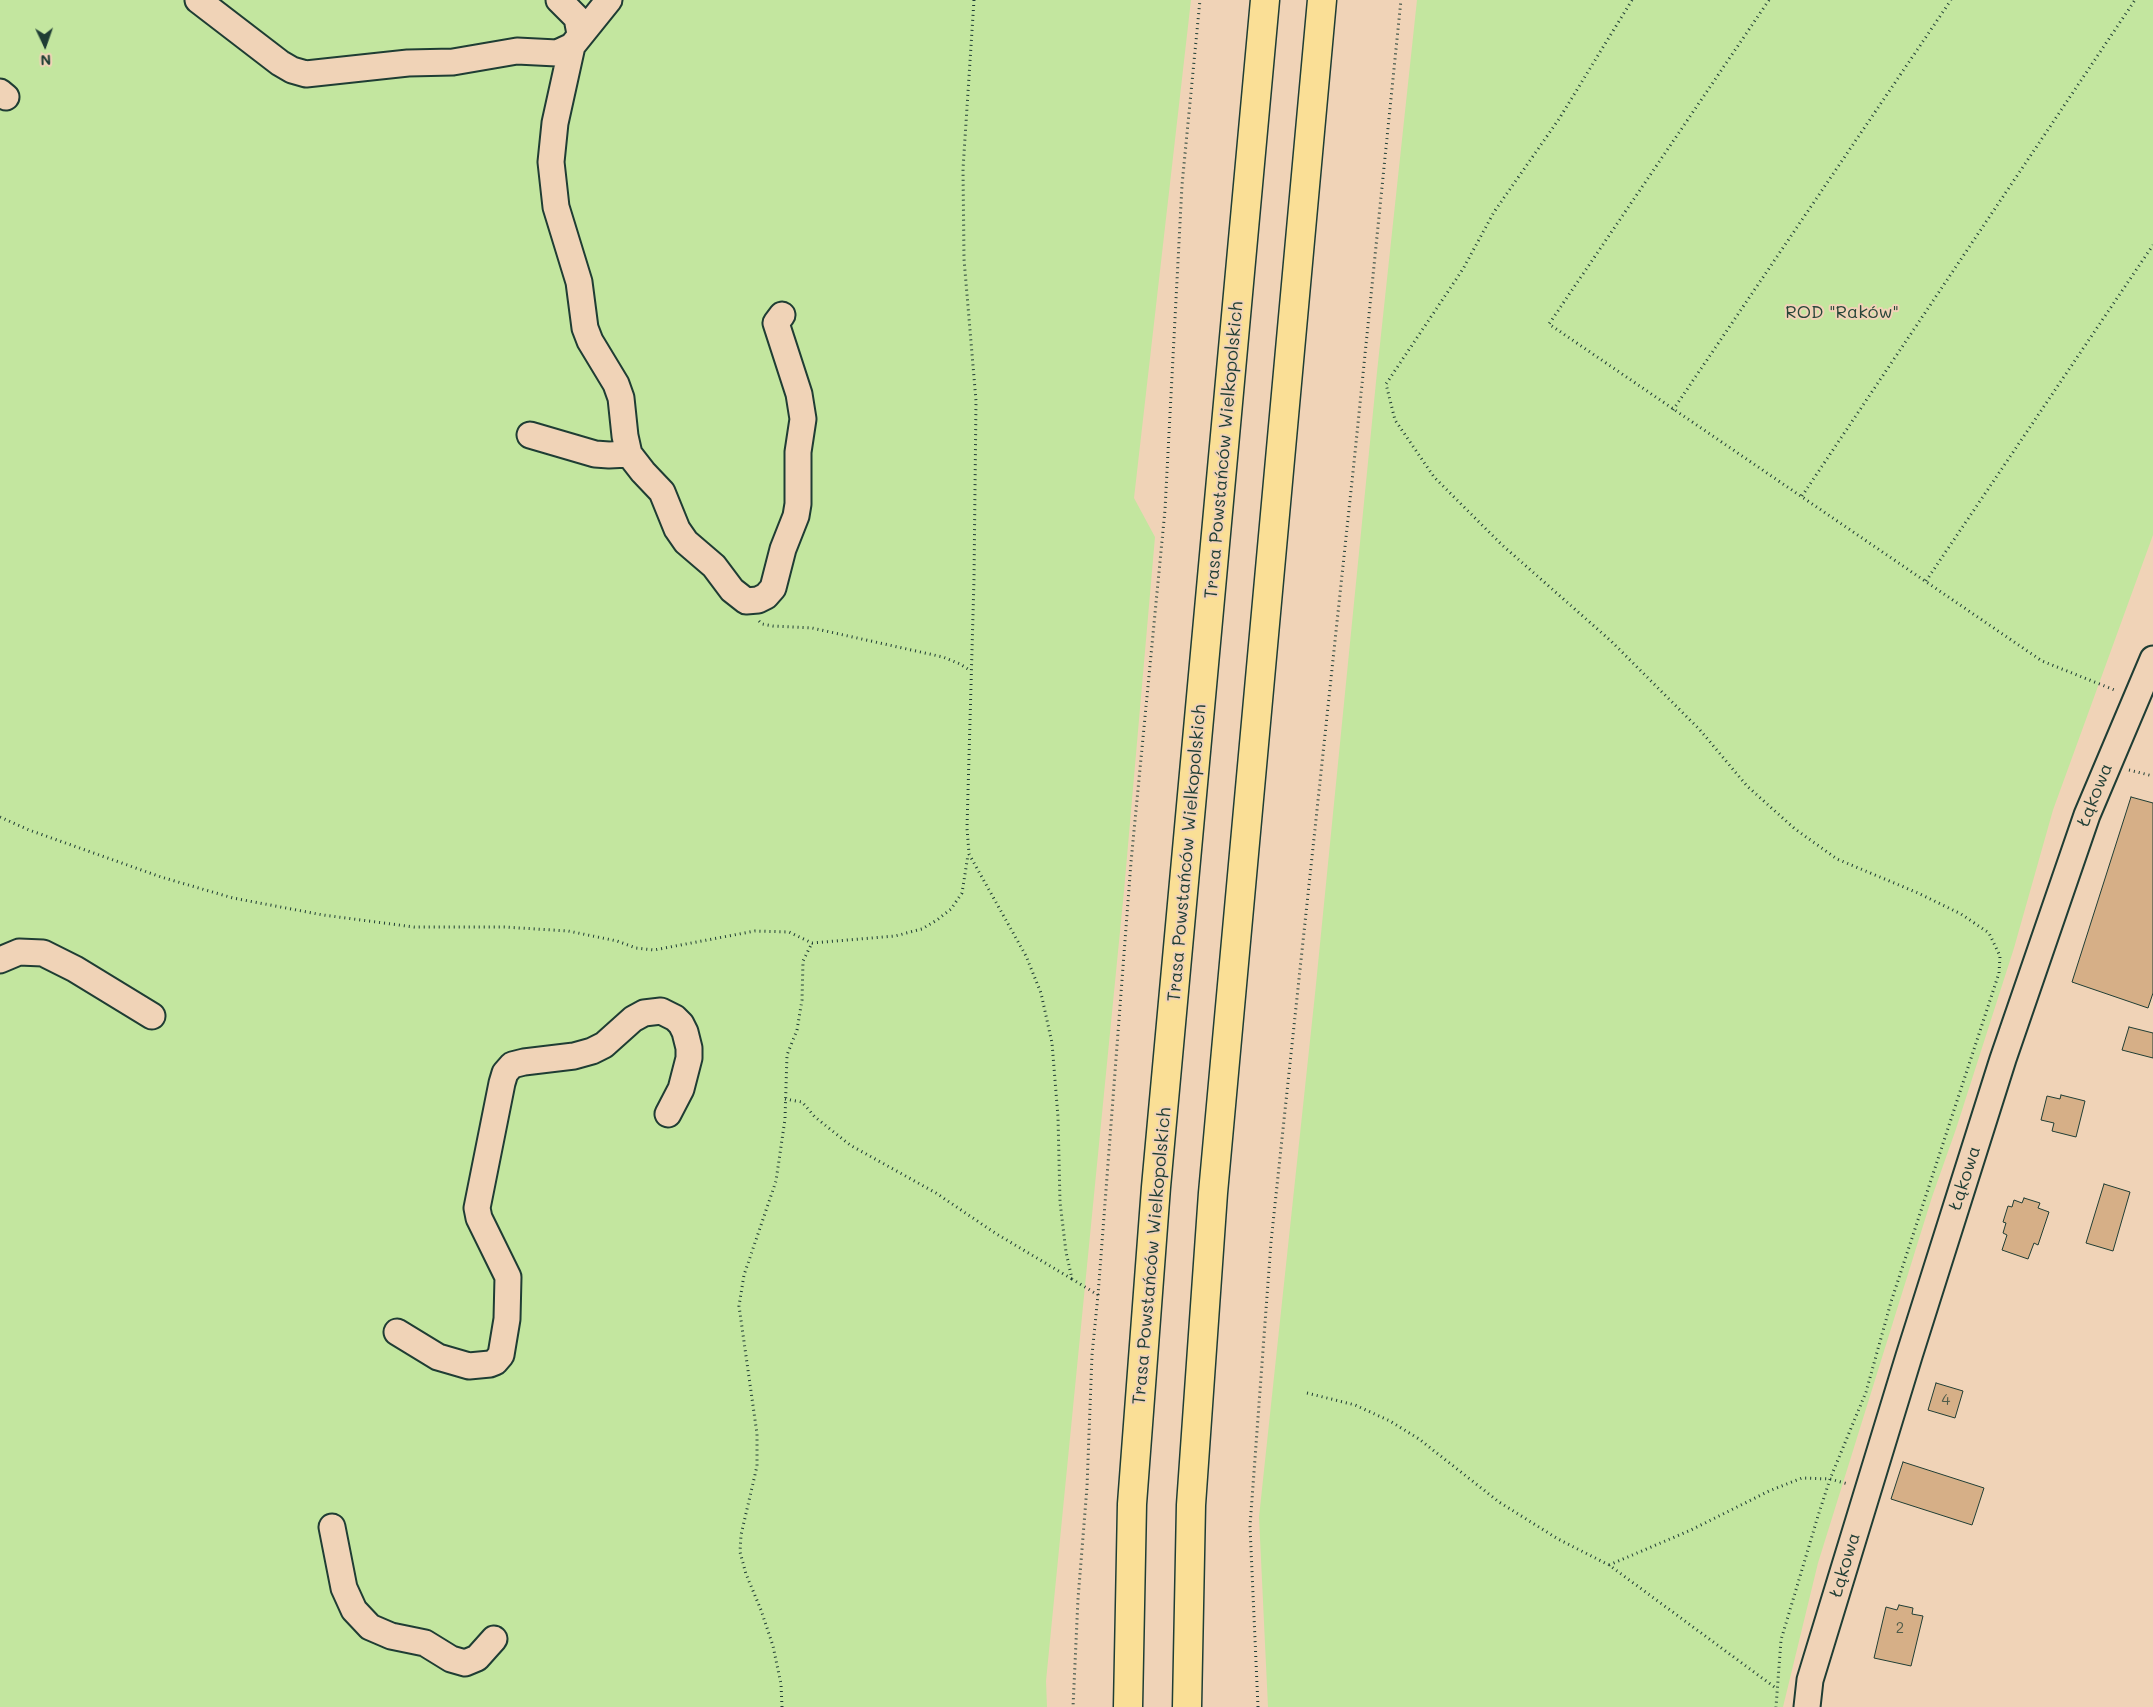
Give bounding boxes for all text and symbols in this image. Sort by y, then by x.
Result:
north arrow [20,20,70,70]
text: N [40,51,52,70]
street label: Trasa Powstańców Wielkopolskich [1200,300,1248,600]
park label: ROD "Raków" [1785,301,1899,323]
street label: Trasa Powstańców Wielkopolskich [1163,703,1211,1003]
street label: Łąkowa [2073,760,2117,830]
street label: Trasa Powstańców Wielkopolskich [1128,1106,1176,1406]
street label: Łąkowa [1945,1143,1985,1213]
house number: 4 [1942,1391,1950,1409]
street label: Łąkowa [1825,1530,1865,1600]
house number: 2 [1896,1619,1904,1637]

